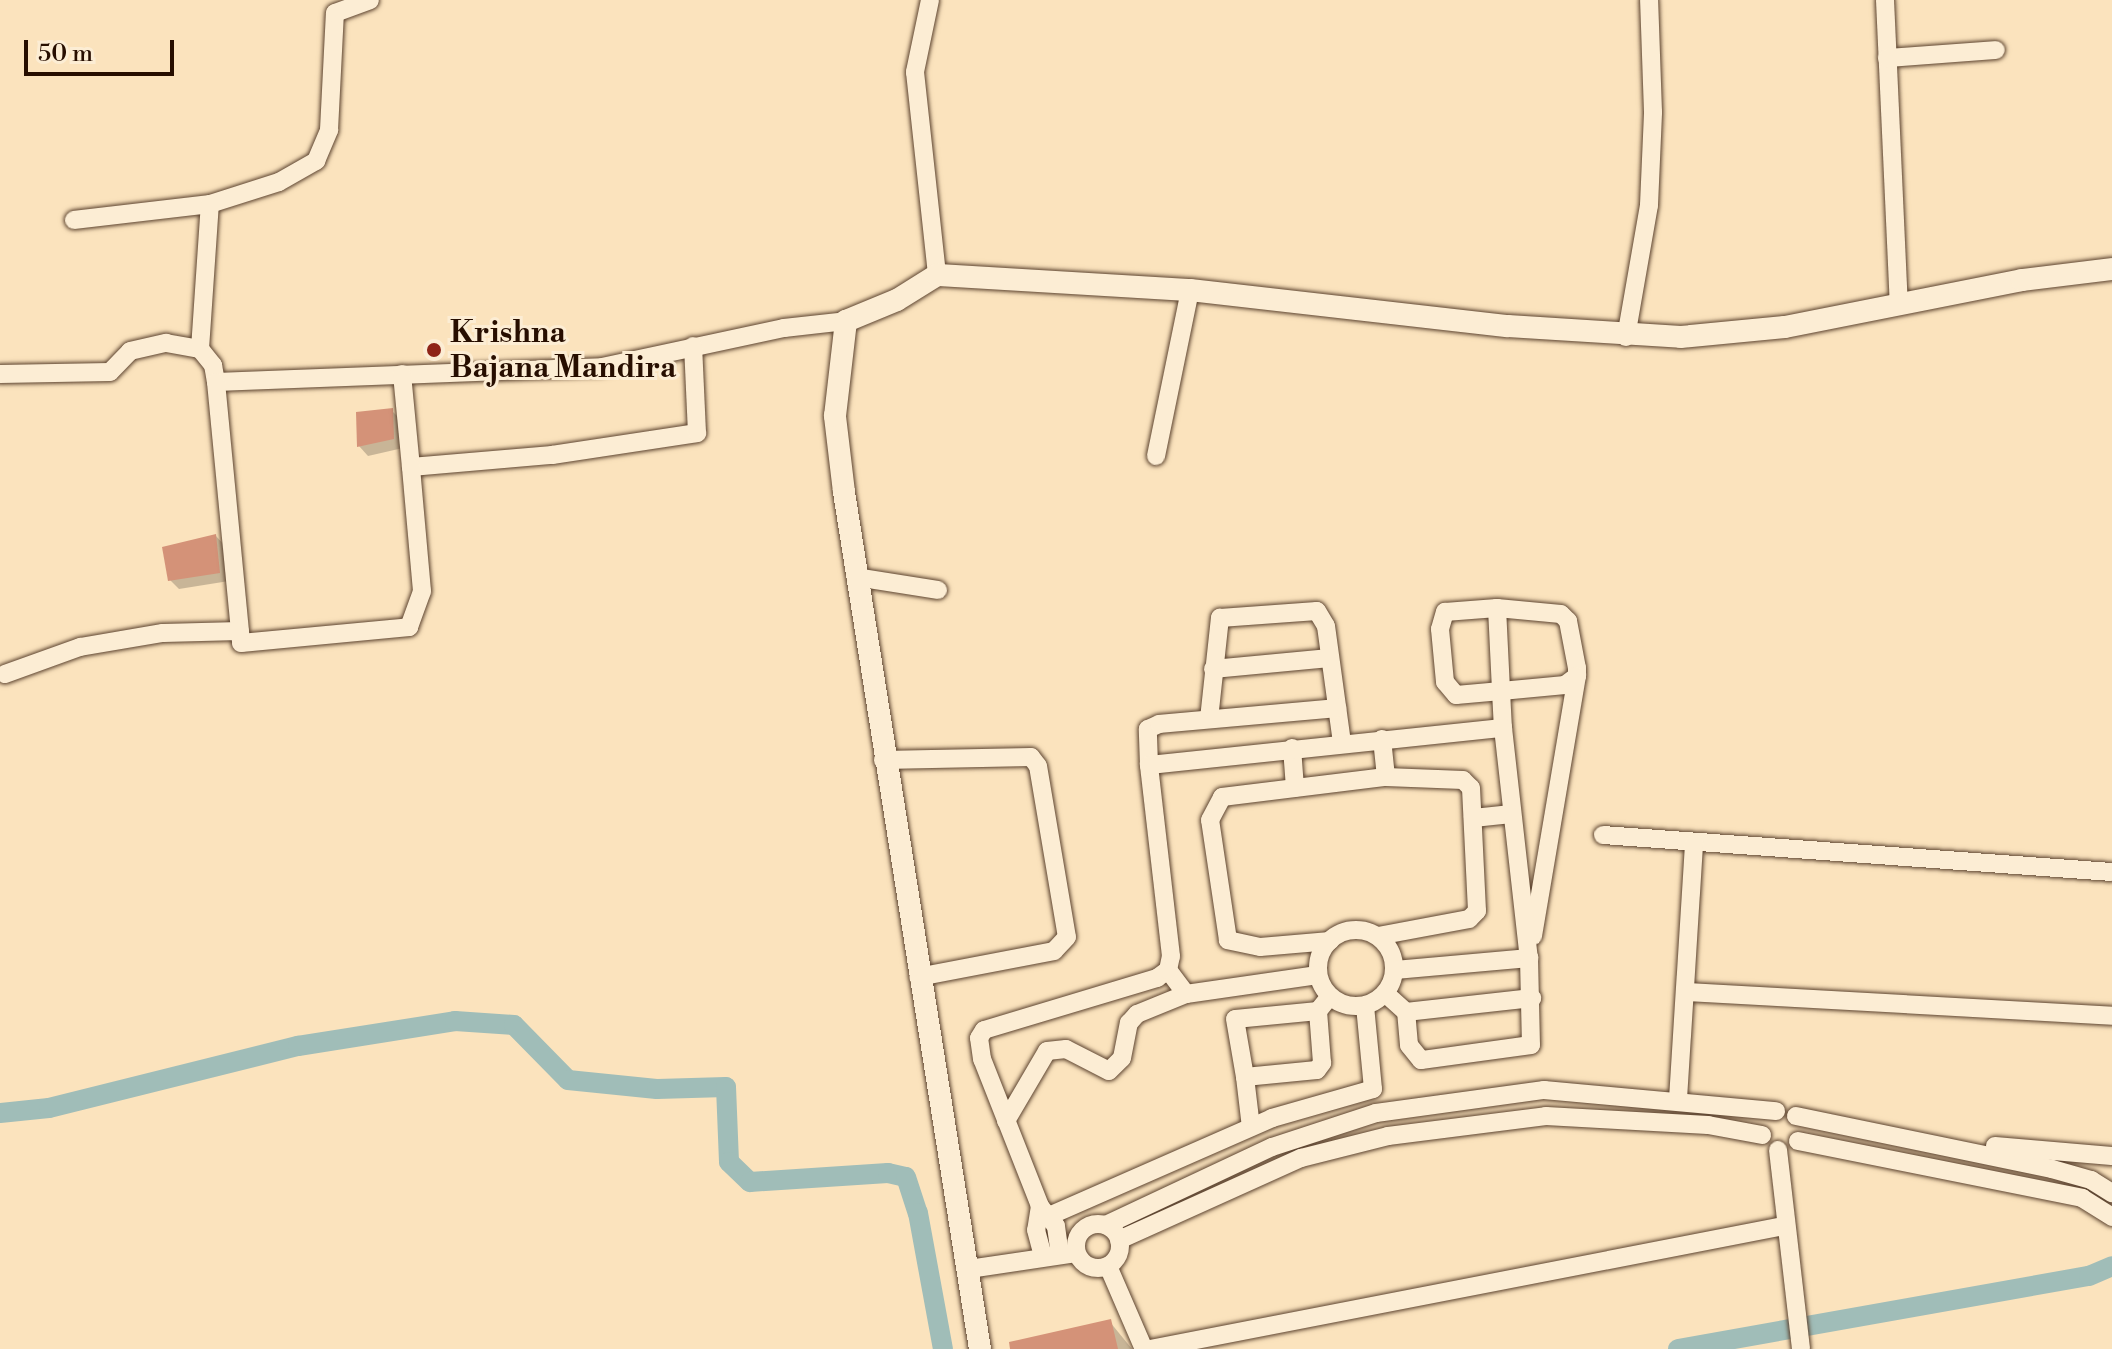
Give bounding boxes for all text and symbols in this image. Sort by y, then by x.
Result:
scale bar [28,24,178,74]
text: 50 m [38,39,93,69]
place label: Krishna Bajana Mandira [450,315,676,386]
marker: Krishna Bajana Mandira [425,341,443,359]

